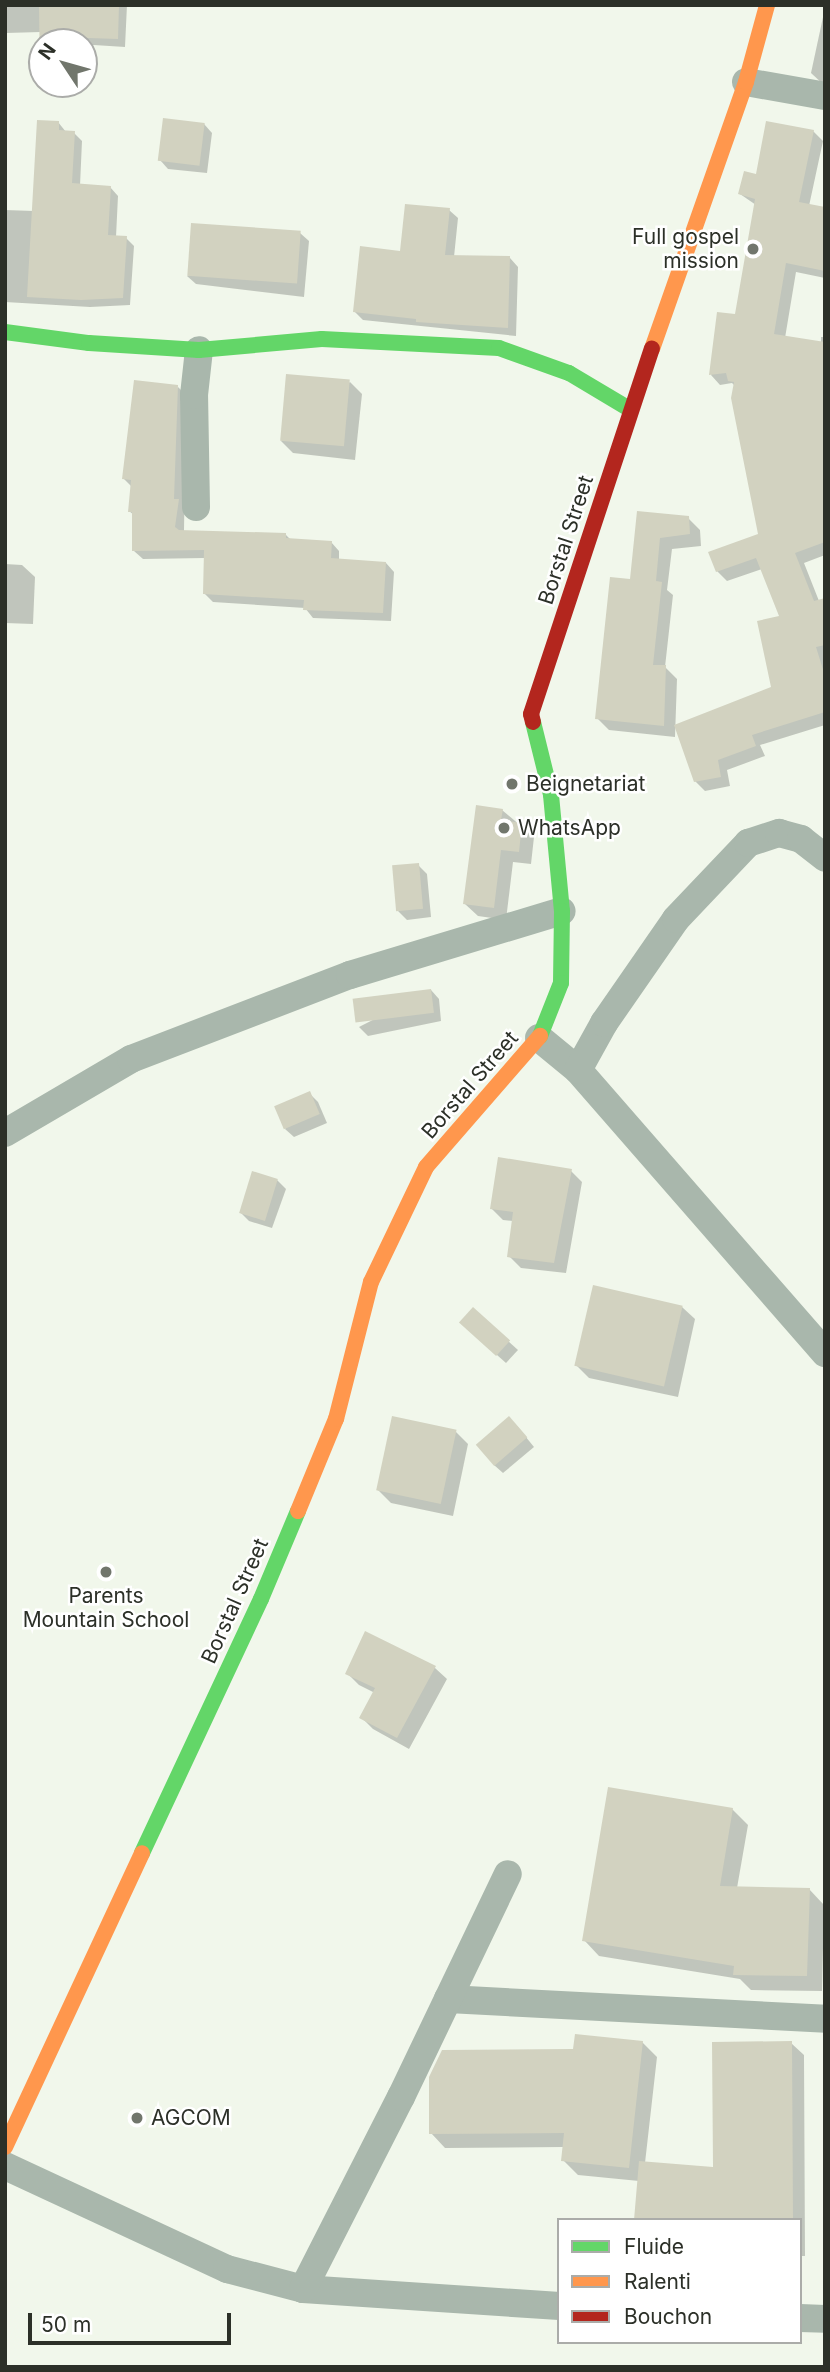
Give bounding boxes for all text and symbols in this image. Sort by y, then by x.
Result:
north arrow [28,28,98,98]
text: N [34,39,61,64]
place label: Full gospel mission [632,224,739,274]
marker: Full gospel mission [745,241,761,257]
street label: Borstal Street [533,472,599,608]
place label: Beignetariat [526,771,645,797]
marker: Beignetariat [504,776,520,792]
place label: WhatsApp [518,815,621,841]
marker: WhatsApp [496,820,512,836]
street label: Borstal Street [416,1026,524,1144]
street label: Borstal Street [196,1535,274,1667]
marker: Parents Mountain School [98,1564,114,1580]
place label: Parents Mountain School [23,1583,189,1633]
place label: AGCOM [151,2105,231,2131]
marker: AGCOM [129,2110,145,2126]
legend [557,2218,802,2344]
text: Fluide [624,2234,684,2259]
text: Ralenti [624,2269,691,2294]
scale bar [32,2298,234,2342]
text: Bouchon [624,2304,712,2329]
text: 50 m [41,2312,91,2337]

